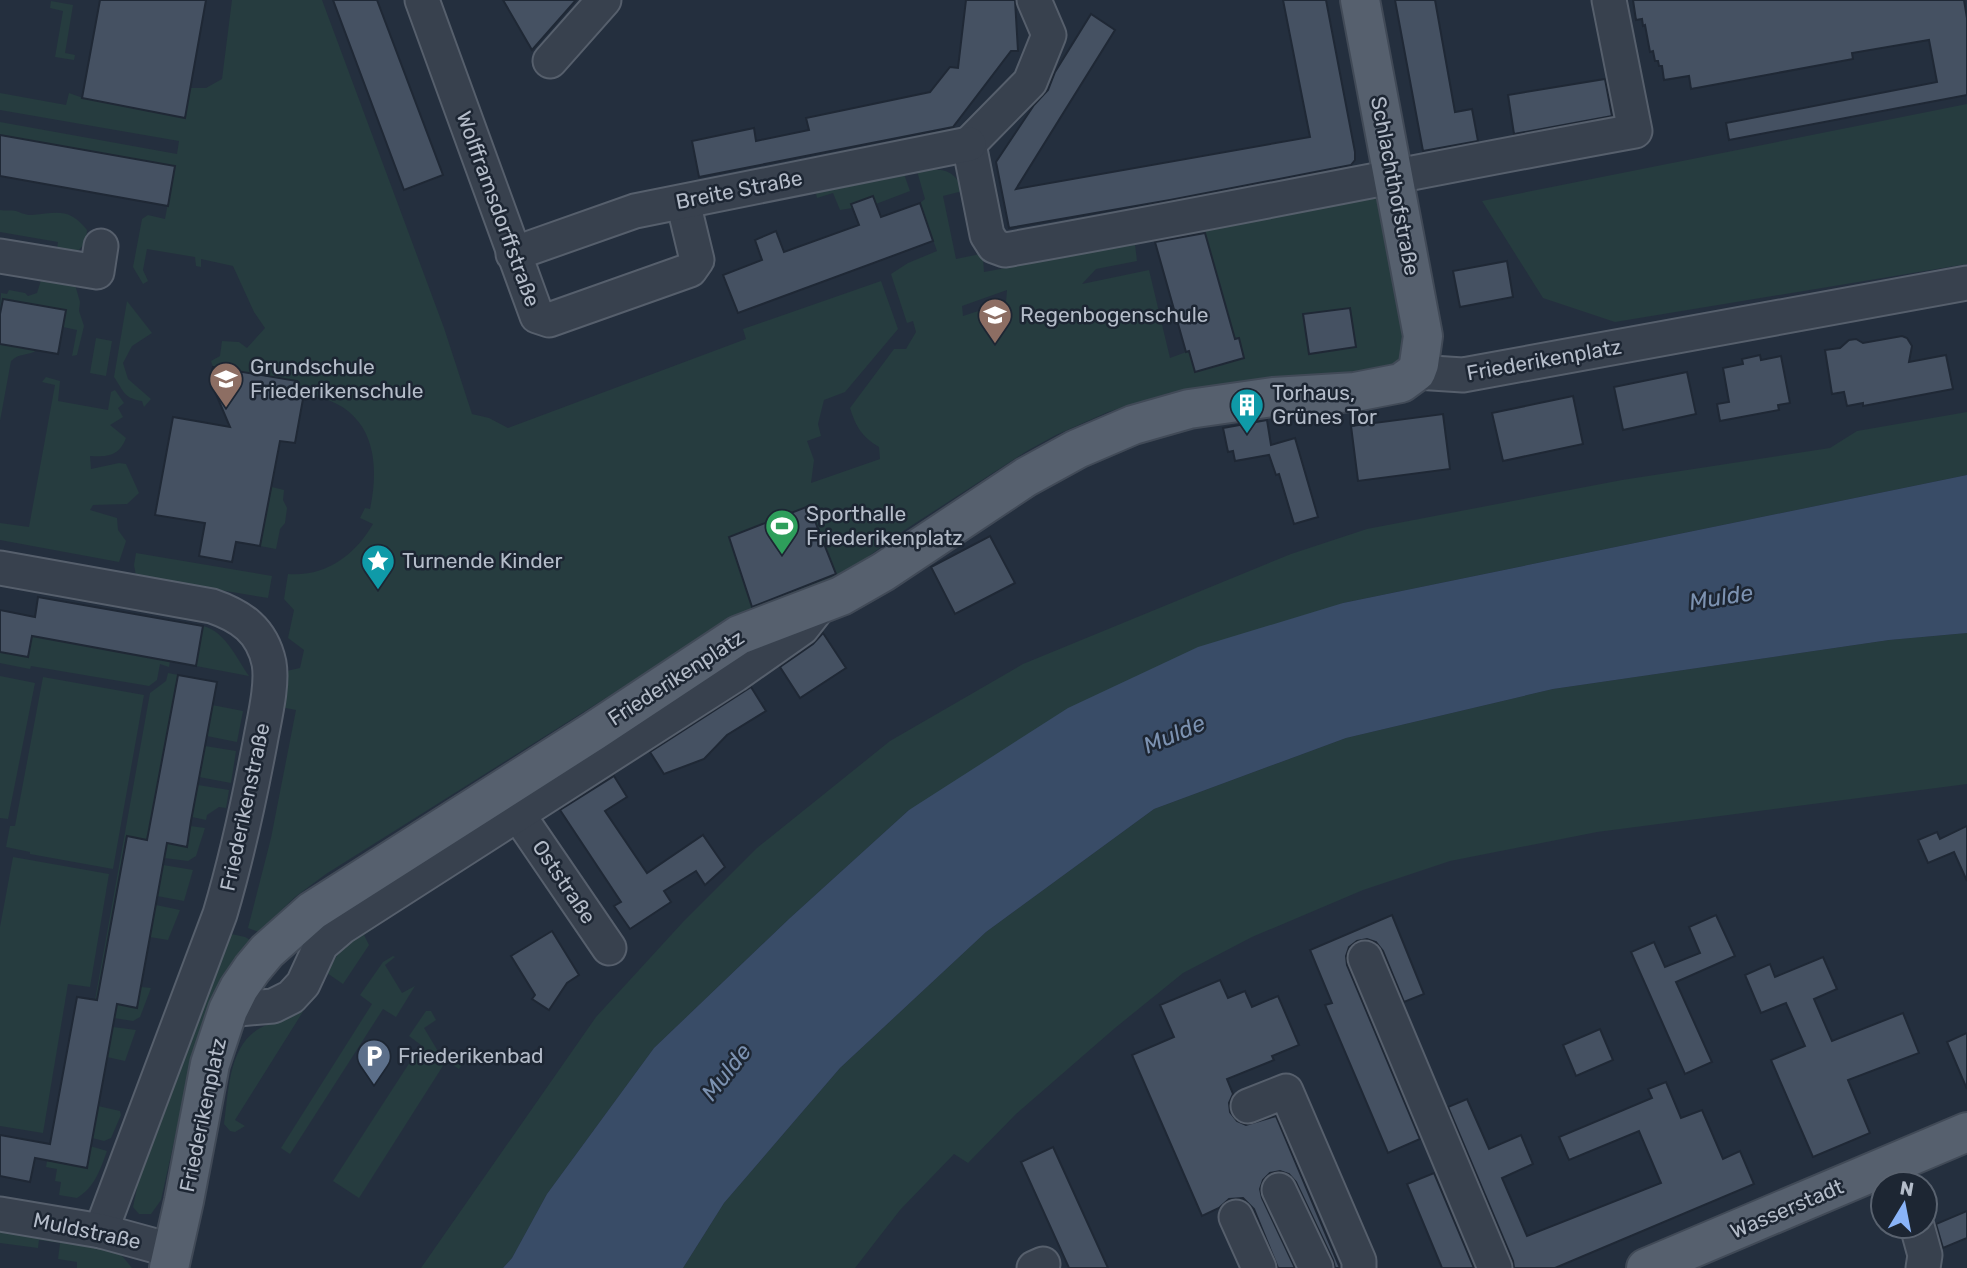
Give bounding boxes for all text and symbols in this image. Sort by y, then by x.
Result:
street label: Schlachthofstraße [1366,94,1425,278]
street label: Wolfframsdorffstraße [451,108,545,310]
street label: Breite Straße [673,165,804,214]
school or university icon: Regenbogenschule [976,296,1014,345]
place label: Regenbogenschule [1020,302,1209,327]
street label: Friederikenplatz [1464,334,1623,385]
place label: Grundschule Friederikenschule [250,354,424,403]
school or university icon: Grundschule Friederikenschule [207,360,245,409]
place label: Torhaus, Grünes Tor [1272,380,1377,429]
building icon: Torhaus, Grünes Tor [1228,386,1266,435]
place label: Sporthalle Friederikenplatz [806,501,963,550]
sports icon: Sporthalle Friederikenplatz [763,507,801,556]
place icon: Turnende Kinder [359,542,397,591]
place label: Turnende Kinder [402,548,562,573]
water label: Mulde [1687,578,1755,616]
street label: Friederikenplatz [603,624,748,731]
water label: Mulde [1139,708,1209,759]
street label: Friederikenstraße [214,720,275,893]
street label: Oststraße [527,835,601,928]
street label: Friederikenplatz [174,1036,231,1194]
parking icon: Friederikenbad [355,1037,393,1086]
water label: Mulde [695,1038,757,1106]
place label: Friederikenbad [398,1043,544,1068]
north arrow [1869,1170,1939,1240]
street label: Wasserstadt [1727,1174,1847,1244]
text: N [1898,1176,1916,1201]
street label: Muldstraße [31,1207,143,1254]

